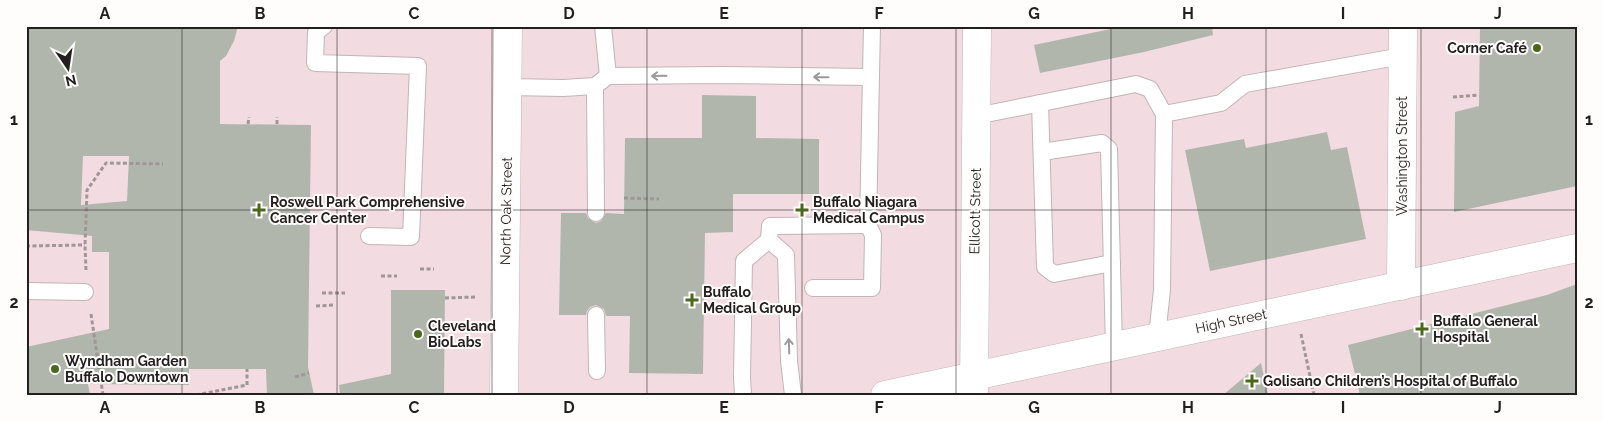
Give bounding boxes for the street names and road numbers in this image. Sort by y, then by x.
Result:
street label: Washington Street [1394,96,1410,216]
street label: North Oak Street [497,156,515,265]
street label: Ellicott Street [966,167,984,255]
street label: High Street [1194,306,1268,336]

